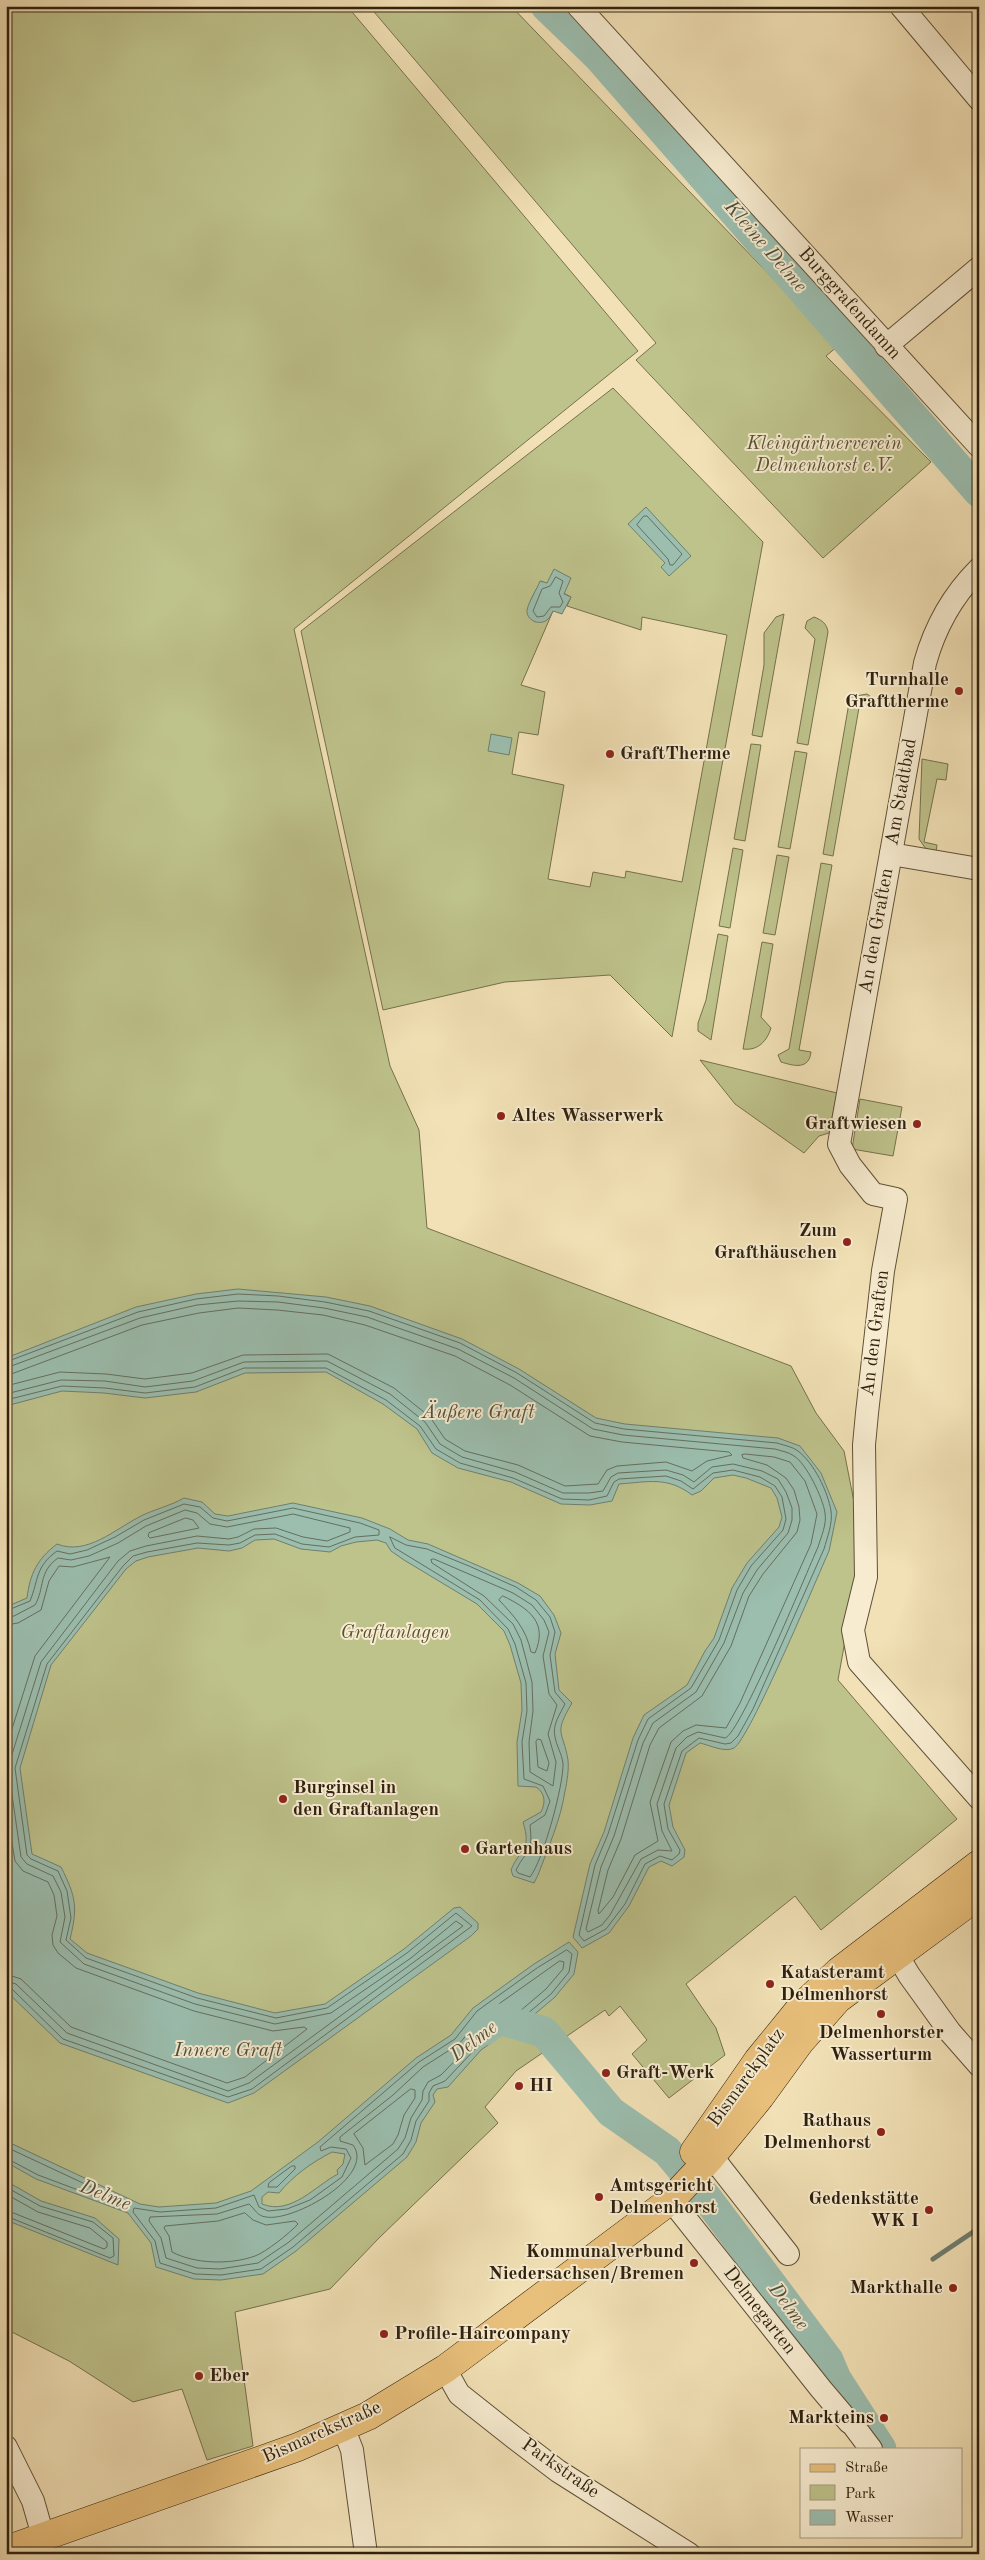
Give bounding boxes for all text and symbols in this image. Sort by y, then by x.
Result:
water label: Kleine Delme [719,197,810,297]
street label: Burggrafendamm [794,244,904,364]
park label: Kleingärtnerverein Delmenhorst e.V. [745,435,902,476]
place label: Turnhalle Grafttherme [845,671,949,712]
marker: Turnhalle Grafttherme [953,685,965,697]
street label: Am Stadtbad [883,737,921,847]
place label: GraftTherme [620,745,731,764]
marker: GraftTherme [604,748,616,760]
street label: An den Graften [857,867,897,995]
place label: Altes Wasserwerk [511,1107,664,1126]
marker: Altes Wasserwerk [495,1110,507,1122]
place label: Graftwiesen [805,1115,907,1134]
marker: Graftwiesen [911,1118,923,1130]
place label: Zum Grafthäuschen [714,1222,837,1263]
marker: Zum Grafthäuschen [841,1236,853,1248]
street label: An den Graften [859,1269,893,1397]
water label: Äußere Graft [420,1400,535,1423]
park label: Graftanlagen [340,1624,450,1643]
place label: Burginsel in den Graftanlagen [293,1779,439,1820]
marker: Burginsel in den Graftanlagen [277,1793,289,1805]
place label: Gartenhaus [475,1840,572,1859]
marker: Gartenhaus [459,1843,471,1855]
place label: Katasteramt Delmenhorst [780,1964,888,2005]
marker: Katasteramt Delmenhorst [764,1978,776,1990]
marker: Delmenhorster Wasserturm [875,2008,887,2020]
water label: Delme [446,2018,501,2067]
place label: Delmenhorster Wasserturm [818,2024,944,2065]
street label: Bismarckplatz [705,2025,789,2131]
water label: Innere Graft [173,2041,283,2061]
place label: Graft-Werk [616,2064,715,2083]
marker: Graft-Werk [600,2067,612,2079]
place label: HI [529,2077,553,2096]
marker: HI [513,2080,525,2092]
place label: Rathaus Delmenhorst [763,2112,871,2153]
marker: Rathaus Delmenhorst [875,2126,887,2138]
water label: Delme [76,2176,133,2215]
place label: Amtsgericht Delmenhorst [609,2177,717,2218]
place label: Gedenkstätte WK I [808,2190,919,2231]
marker: Amtsgericht Delmenhorst [593,2191,605,2203]
marker: Gedenkstätte WK I [923,2204,935,2216]
place label: Kommunalverbund Niedersachsen/Bremen [488,2243,684,2284]
marker: Kommunalverbund Niedersachsen/Bremen [688,2257,700,2269]
street label: Delmegarten [719,2264,799,2358]
water label: Delme [763,2279,812,2334]
place label: Markthalle [850,2279,943,2298]
marker: Markthalle [947,2282,959,2294]
place label: Profile-Haircompany [394,2325,571,2344]
marker: Profile-Haircompany [378,2328,390,2340]
place label: Eber [209,2367,249,2386]
marker: Eber [193,2370,205,2382]
street label: Bismarckstraße [260,2398,384,2468]
place label: Markteins [788,2409,874,2428]
marker: Markteins [878,2412,890,2424]
street label: Parkstraße [518,2435,602,2503]
legend [800,2448,962,2538]
text: Straße [845,2461,888,2476]
text: Park [845,2487,876,2502]
text: Wasser [845,2511,893,2526]

